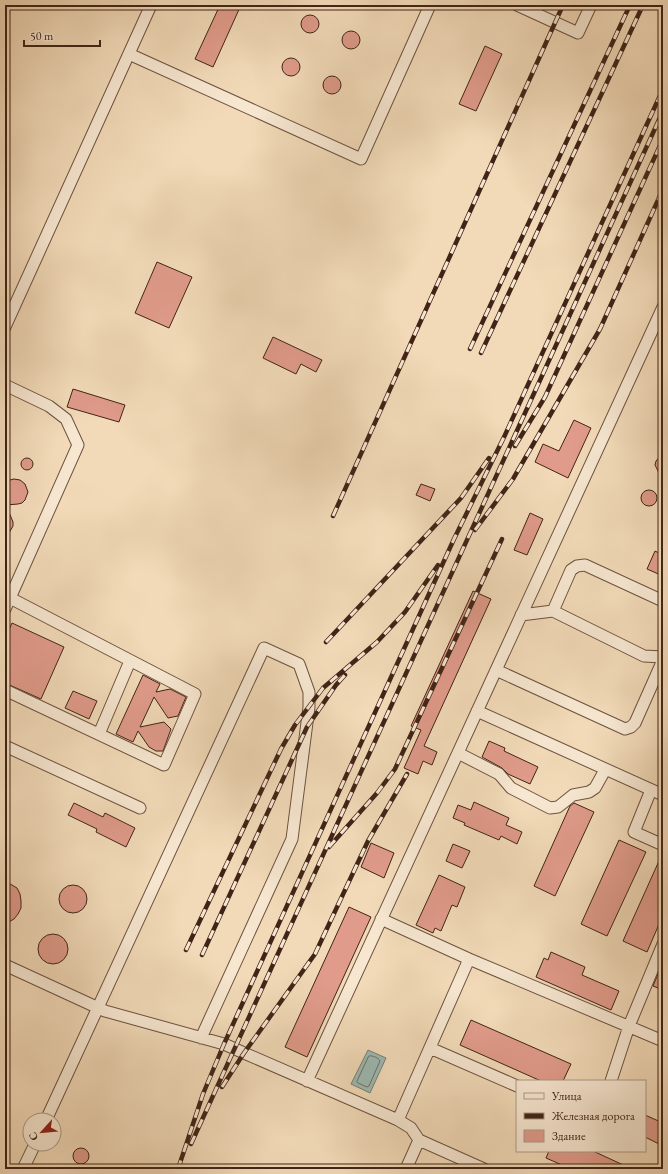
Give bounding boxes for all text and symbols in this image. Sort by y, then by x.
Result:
scale bar [24,22,100,48]
text: 50 m [30,28,54,44]
legend [516,1080,646,1152]
text: Улица [551,1088,582,1104]
text: Железная дорога [551,1108,635,1124]
north arrow [22,1112,62,1152]
text: Здание [552,1128,586,1144]
text: С [25,1130,41,1143]

